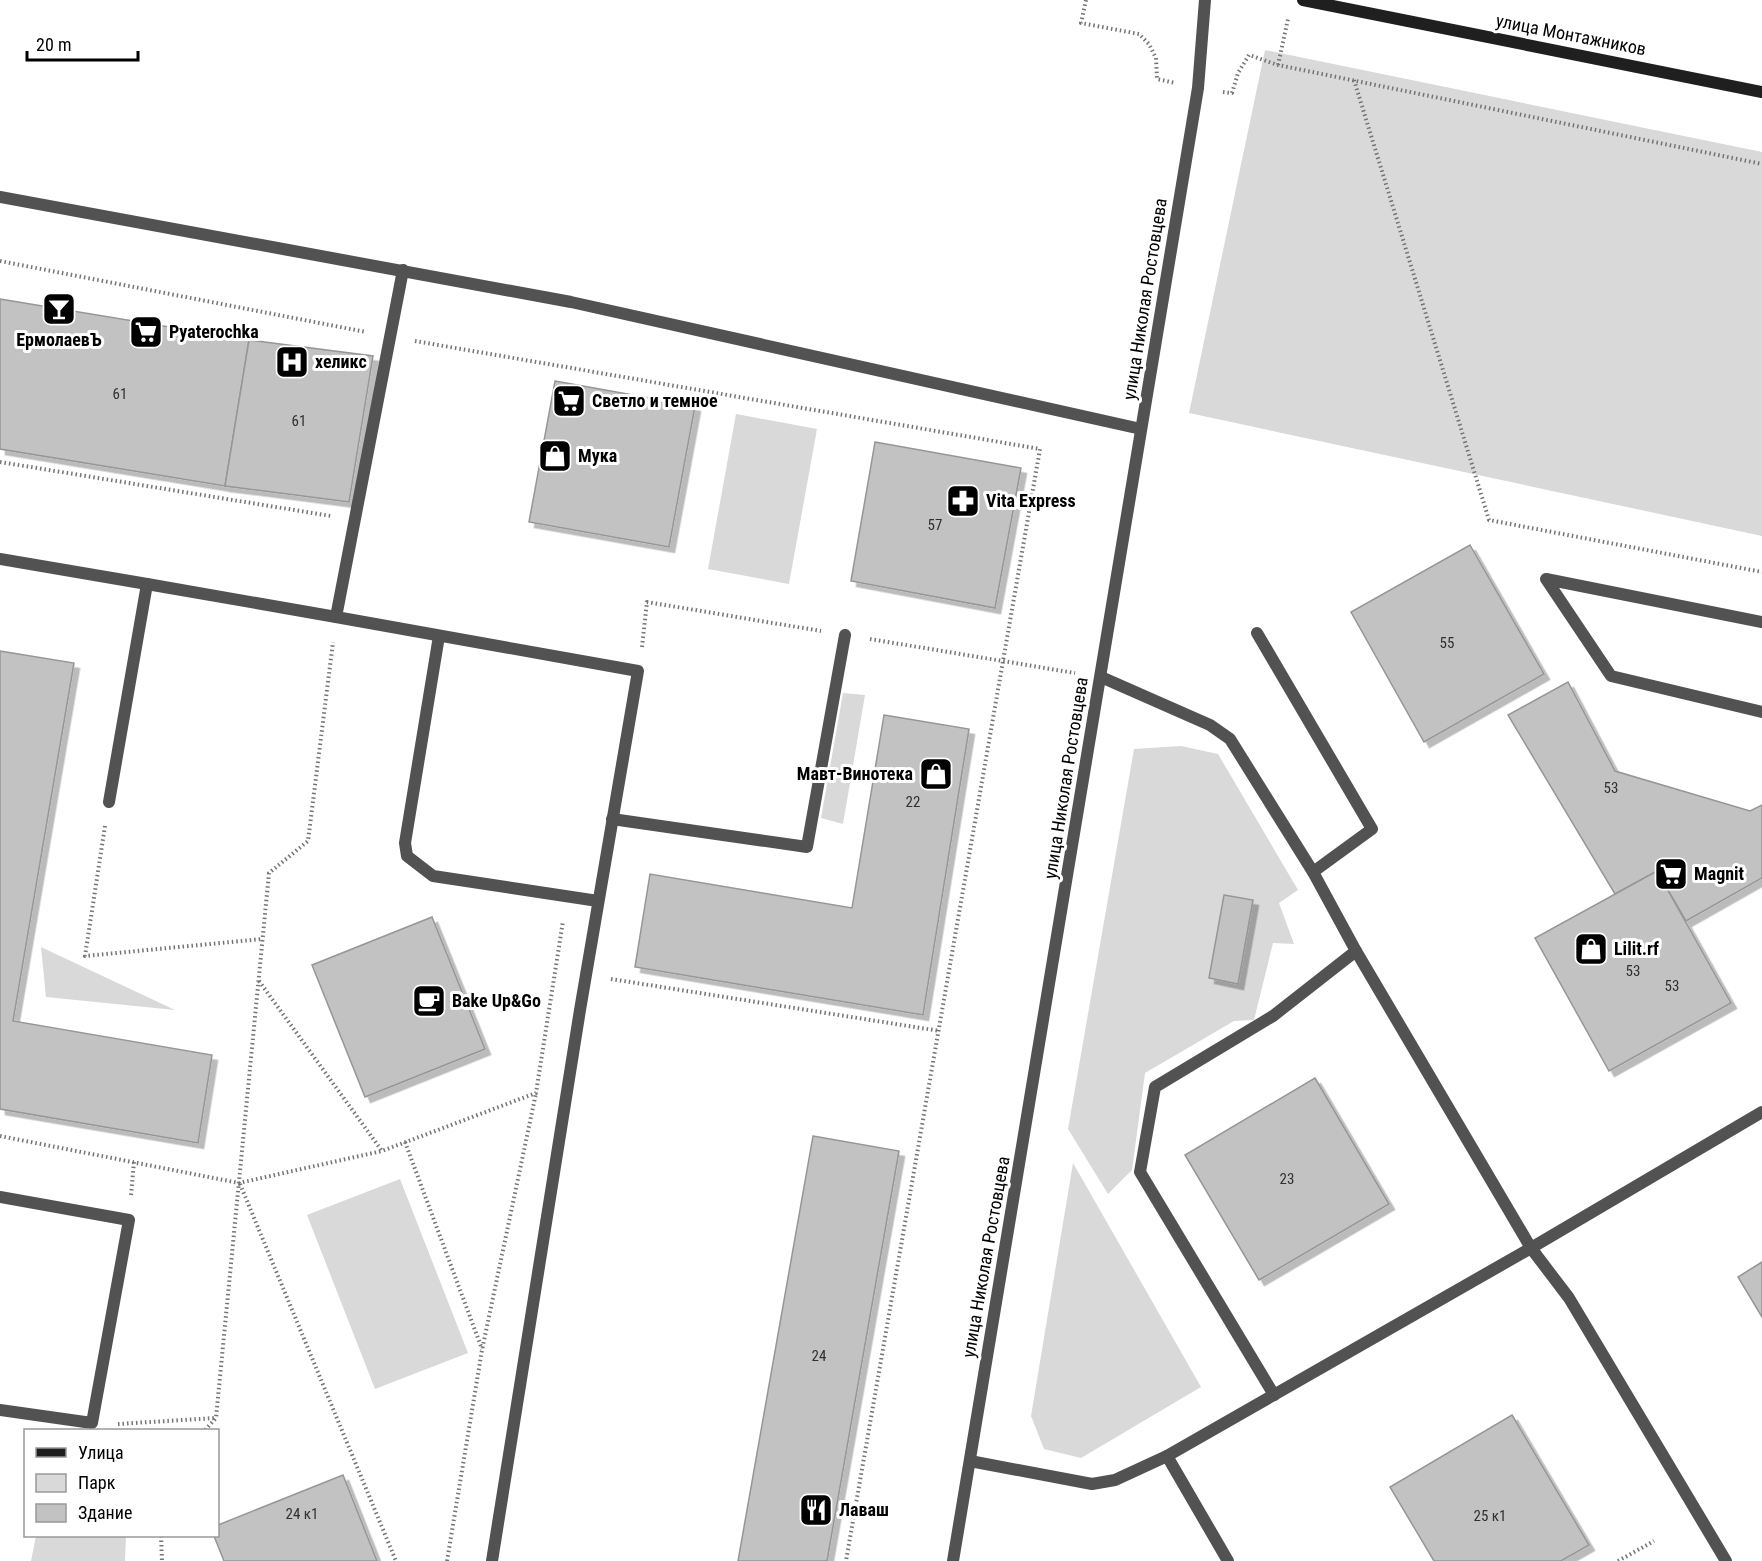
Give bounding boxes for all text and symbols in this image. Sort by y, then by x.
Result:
street label: улица Монтажников [1494,10,1648,59]
scale bar [27,24,138,62]
text: 20 m [36,34,71,55]
street label: улица Николая Ростовцева [1118,196,1171,401]
bar icon: ЕрмолаевЪ [41,291,77,327]
supermarket icon: Pyaterochka [128,314,164,350]
place label: Pyaterochka [169,321,259,342]
place label: ЕрмолаевЪ [16,329,102,350]
hospital icon: хеликс [274,344,310,380]
place label: хеликс [315,351,367,372]
supermarket icon: Светло и темное [551,383,587,419]
house number: 61 [113,385,127,403]
place label: Светло и темное [592,390,718,411]
house number: 61 [292,412,306,430]
shop icon: Мука [537,438,573,474]
place label: Мука [578,445,617,466]
pharmacy icon: Vita Express [945,483,981,519]
place label: Vita Express [986,490,1076,511]
house number: 57 [928,516,942,534]
house number: 55 [1440,634,1454,652]
street label: улица Николая Ростовцева [1039,675,1092,880]
shop icon: Мавт-Винотека [918,756,954,792]
place label: Мавт-Винотека [797,763,913,784]
house number: 53 [1604,779,1618,797]
house number: 22 [906,793,920,811]
supermarket icon: Magnit [1653,856,1689,892]
place label: Magnit [1694,863,1745,884]
shop icon: Lilit.rf [1573,931,1609,967]
place label: Lilit.rf [1614,938,1659,959]
house number: 53 [1626,962,1640,980]
house number: 53 [1665,977,1679,995]
cafe icon: Bake Up&Go [411,983,447,1019]
place label: Bake Up&Go [452,990,541,1011]
street label: улица Николая Ростовцева [957,1155,1014,1359]
house number: 23 [1280,1170,1294,1188]
house number: 24 [812,1347,826,1365]
legend [24,1429,219,1537]
text: Улица [78,1442,124,1463]
text: Парк [78,1472,116,1493]
restaurant icon: Лаваш [798,1492,834,1528]
place label: Лаваш [839,1499,889,1520]
text: Здание [78,1502,132,1523]
house number: 24 к1 [286,1505,318,1523]
house number: 25 к1 [1474,1507,1506,1525]

